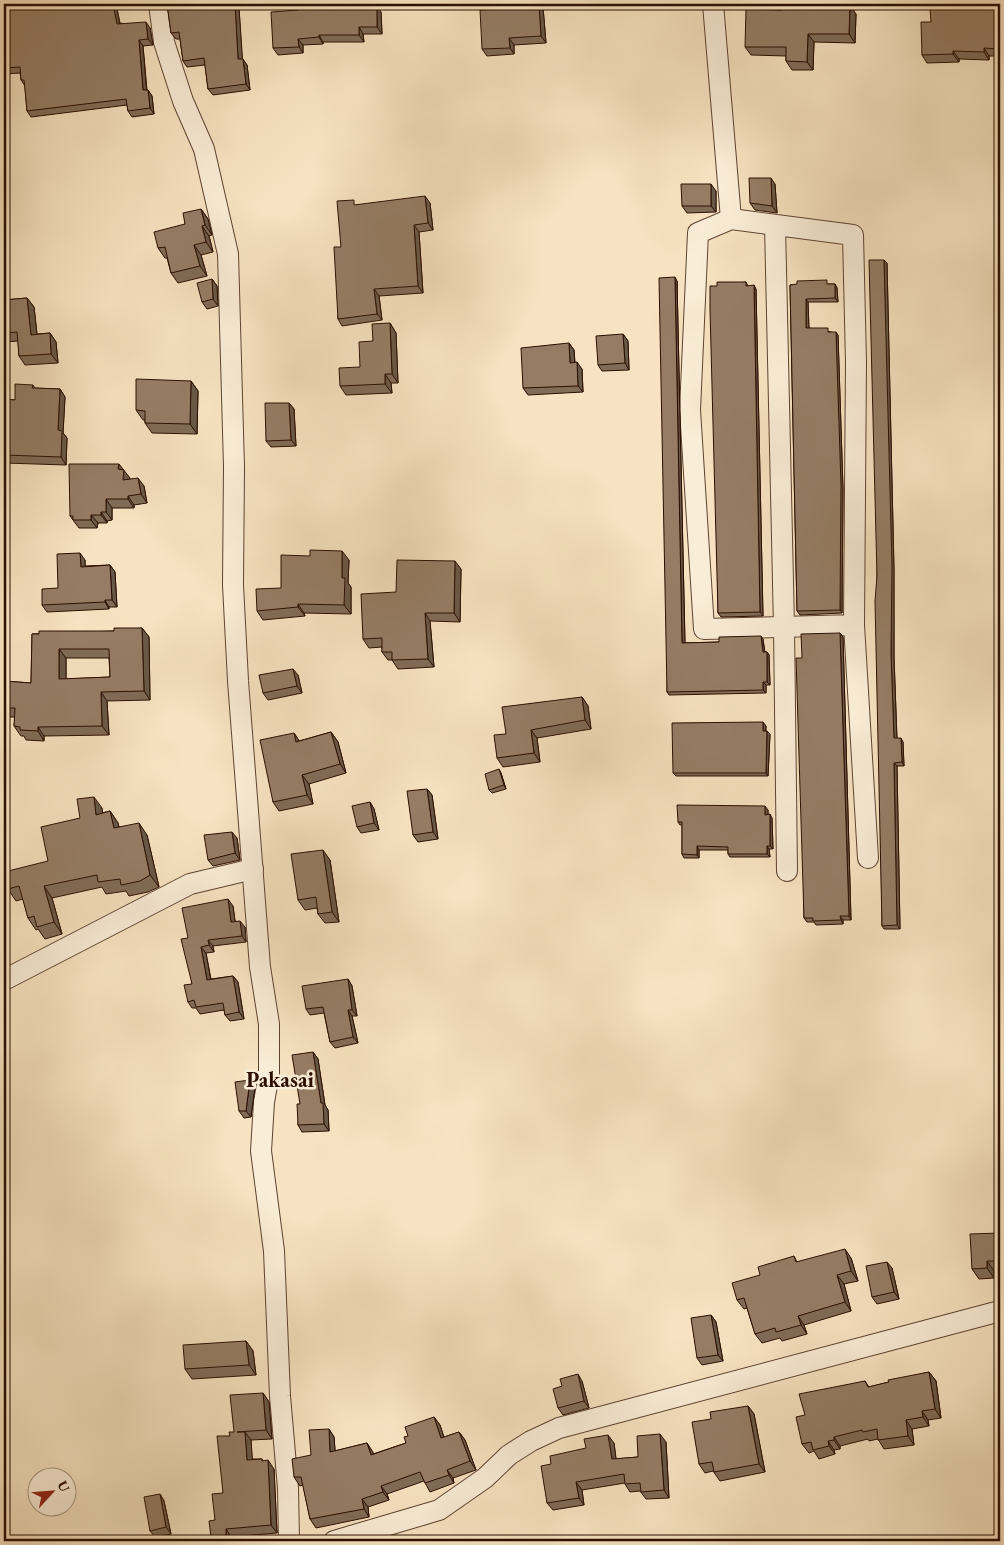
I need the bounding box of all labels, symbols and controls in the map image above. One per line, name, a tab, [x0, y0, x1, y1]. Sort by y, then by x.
district label: Pakasai	[246, 1065, 315, 1094]
north arrow	[28, 1468, 78, 1518]
text: U	[53, 1478, 74, 1495]

